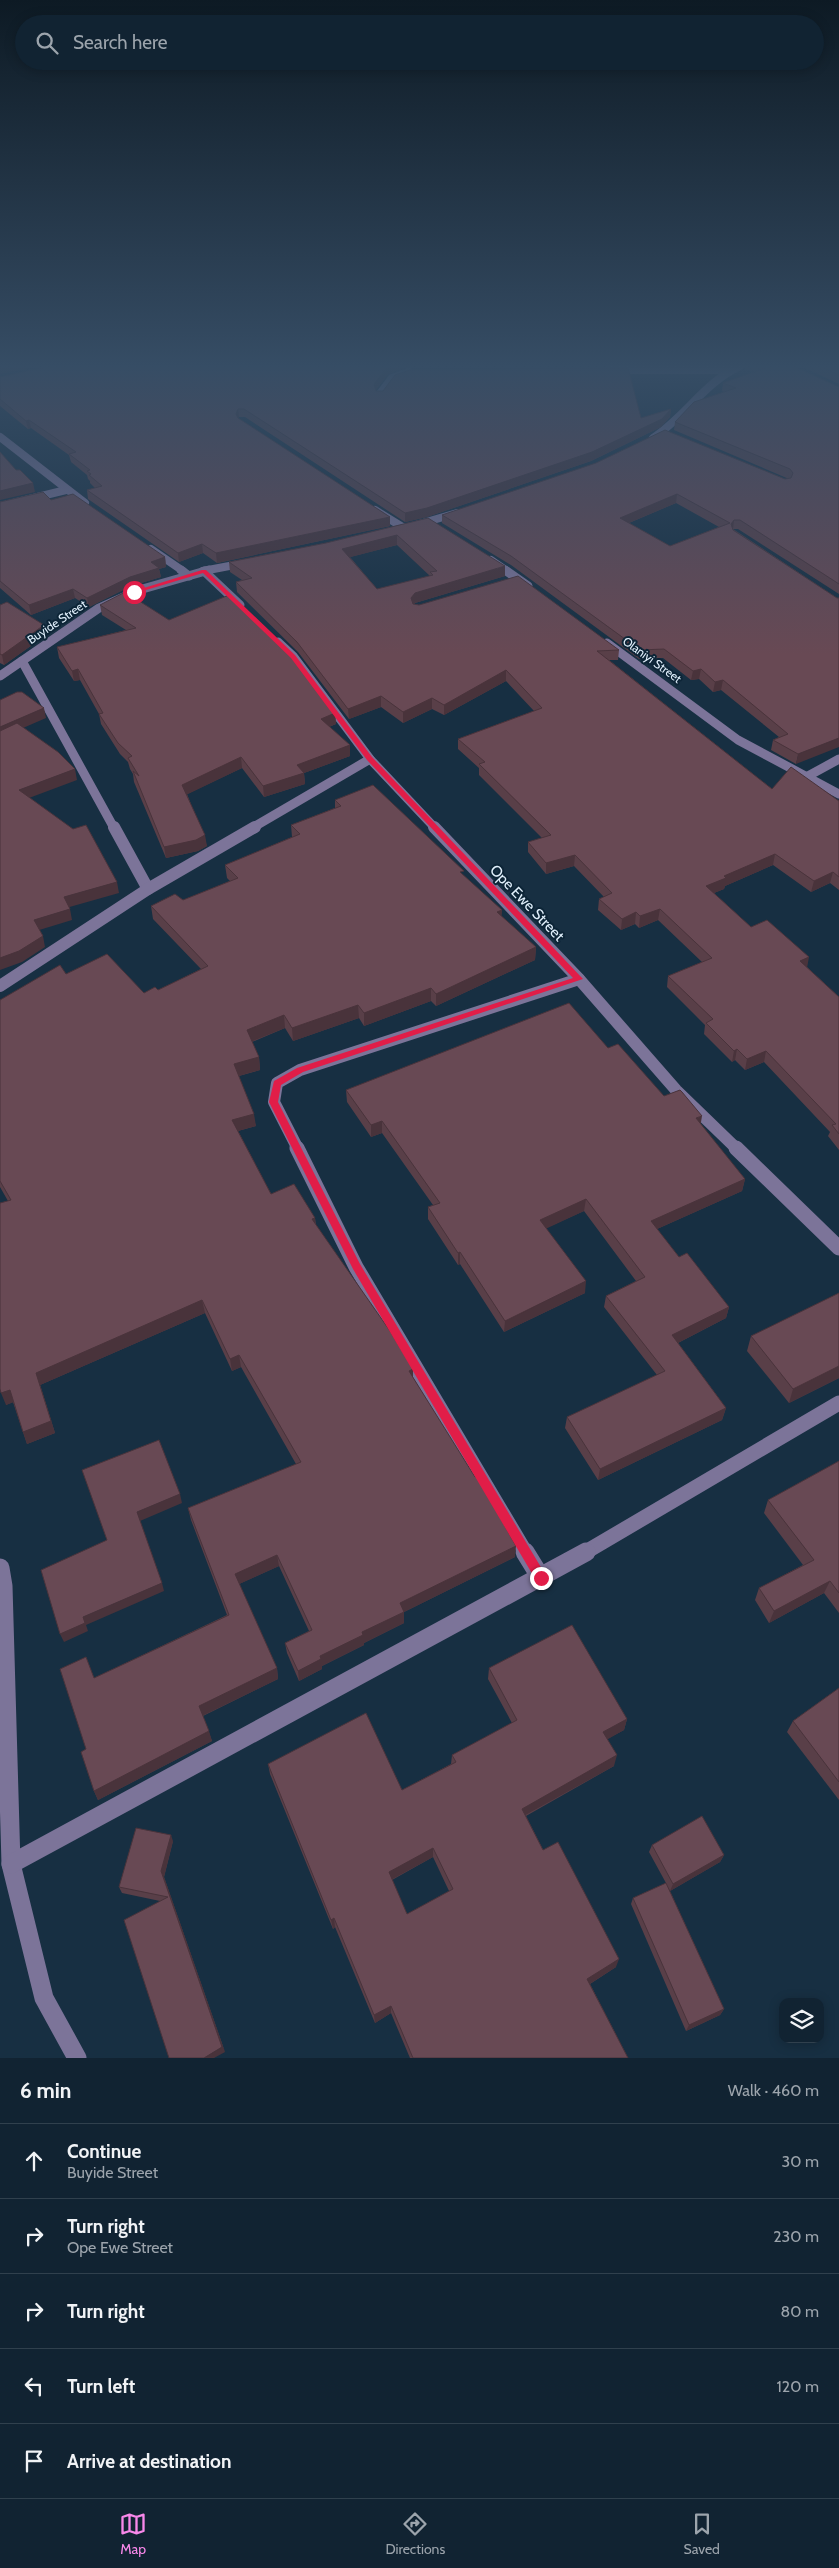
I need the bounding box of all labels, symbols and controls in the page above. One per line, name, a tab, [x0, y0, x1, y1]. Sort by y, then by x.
search box	[15, 15, 824, 70]
icon: search	[33, 29, 61, 57]
text: Search here	[73, 31, 167, 54]
route start	[123, 581, 146, 604]
street label: Buyide Street	[24, 596, 89, 647]
street label: Olaniyi Street	[620, 633, 685, 686]
street label: Ope Ewe Street	[486, 861, 568, 945]
route end	[530, 1567, 553, 1590]
map controls	[779, 1998, 824, 2043]
button: layers	[779, 1998, 824, 2043]
text: 6 min	[20, 2078, 71, 2103]
text: Walk · 460 m	[728, 2081, 819, 2100]
text: Continue	[67, 2140, 141, 2163]
icon: ahead	[20, 2147, 48, 2175]
text: 30 m	[782, 2152, 819, 2171]
text: Buyide Street	[67, 2163, 158, 2182]
text: Turn right	[67, 2215, 145, 2238]
icon: right	[20, 2222, 48, 2250]
text: 230 m	[773, 2227, 819, 2246]
text: Ope Ewe Street	[67, 2238, 173, 2257]
icon: right	[20, 2297, 48, 2325]
text: Turn right	[67, 2300, 145, 2323]
text: 80 m	[781, 2302, 819, 2321]
icon: left	[20, 2372, 48, 2400]
text: Turn left	[67, 2375, 135, 2398]
text: 120 m	[777, 2377, 819, 2396]
icon: arrive	[20, 2447, 48, 2475]
text: Arrive at destination	[67, 2450, 231, 2473]
tab: Map	[119, 2510, 147, 2558]
tab: Directions	[385, 2510, 445, 2558]
tab: Saved	[683, 2510, 720, 2558]

